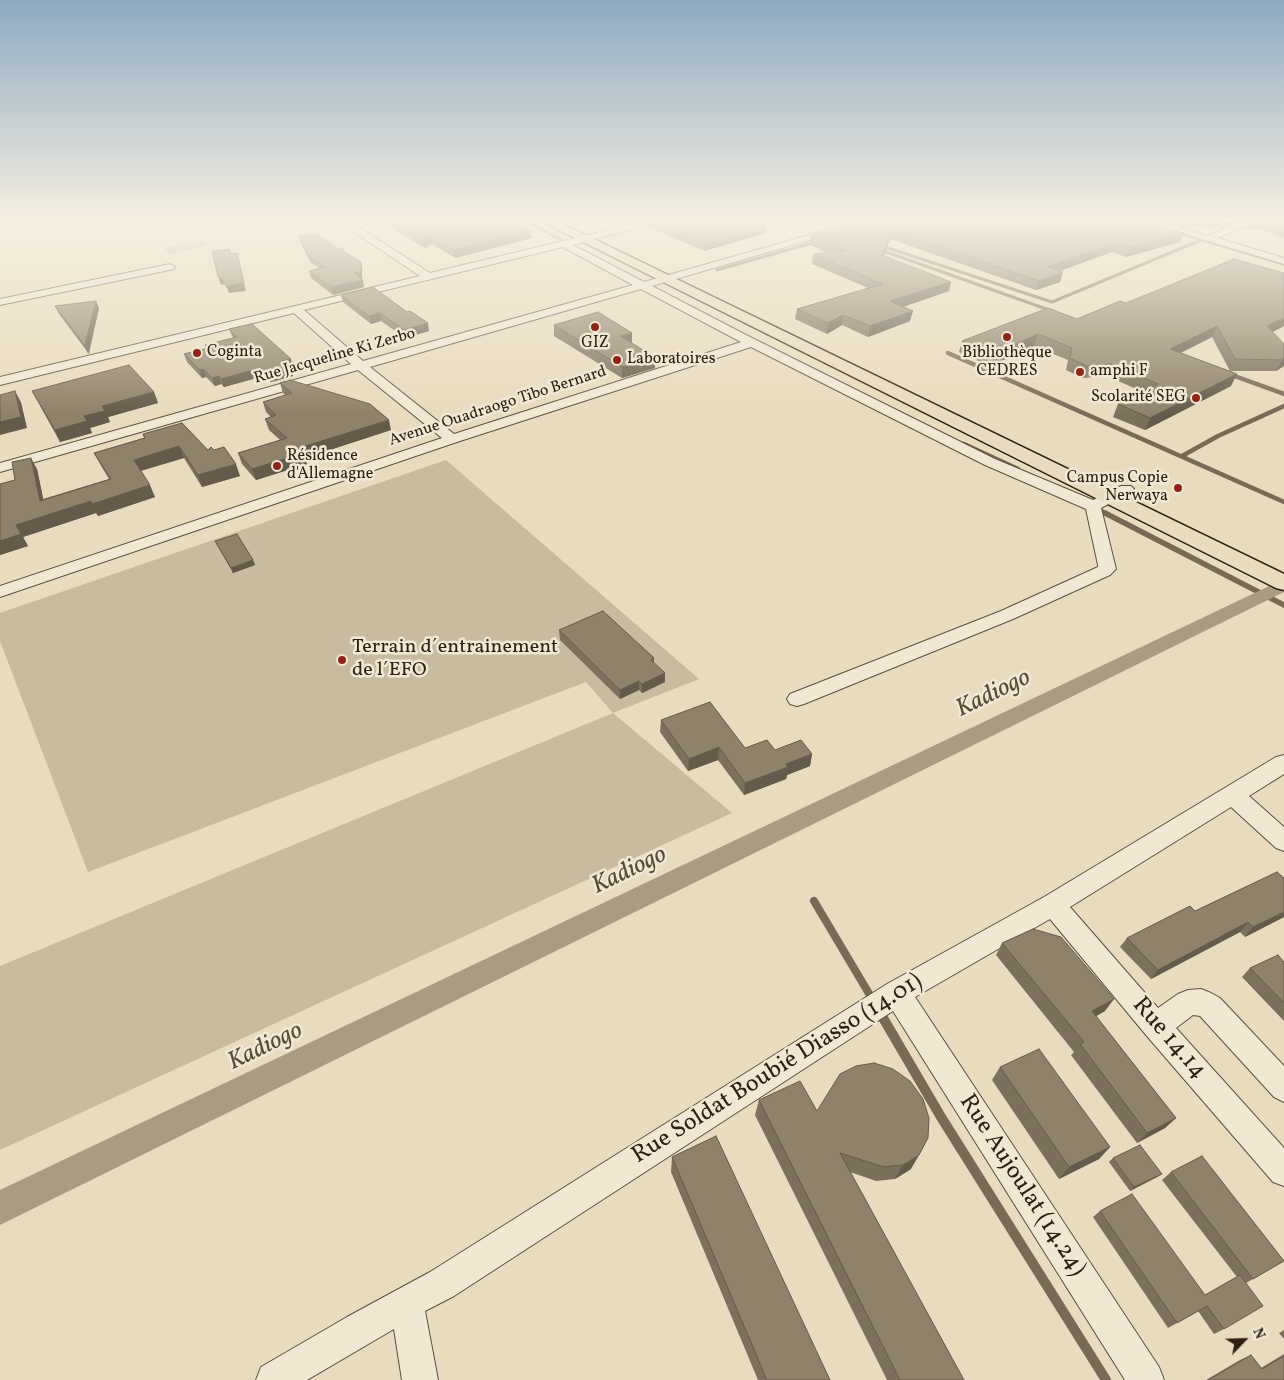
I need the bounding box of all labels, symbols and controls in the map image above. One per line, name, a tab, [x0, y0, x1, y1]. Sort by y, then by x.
marker: GIZ	[589, 321, 601, 333]
street label: Rue Jacqueline Ki Zerbo	[252, 325, 418, 389]
marker: Bibliothèque CEDRES	[1001, 331, 1013, 343]
place label: GIZ	[581, 334, 609, 354]
place label: Coginta	[207, 343, 262, 363]
place label: Bibliothèque CEDRES	[962, 344, 1052, 382]
marker: Coginta	[191, 347, 203, 359]
place label: Laboratoires	[627, 350, 716, 370]
marker: Laboratoires	[611, 354, 623, 366]
place label: amphi F	[1090, 362, 1148, 382]
street label: Avenue Ouadraogo Tibo Bernard	[387, 363, 609, 451]
marker: amphi F	[1074, 366, 1086, 378]
place label: Scolarité SEG	[1091, 388, 1186, 408]
marker: Scolarité SEG	[1190, 392, 1202, 404]
place label: Résidence d'Allemagne	[287, 447, 373, 485]
marker: Résidence d'Allemagne	[271, 460, 283, 472]
place label: Campus Copie Nerwaya	[1067, 469, 1168, 507]
marker: Campus Copie Nerwaya	[1172, 482, 1184, 494]
place label: Terrain d´entrainement de l´EFO	[352, 636, 558, 683]
marker: Terrain d´entrainement de l´EFO	[336, 654, 348, 666]
water label: Kadiogo	[952, 664, 1036, 726]
water label: Kadiogo	[588, 841, 672, 903]
street label: Rue Soldat Boubié Diasso (14.01)	[627, 968, 929, 1172]
street label: Rue 14.14	[1125, 992, 1211, 1086]
water label: Kadiogo	[224, 1017, 308, 1079]
street label: Rue Aujoulat (14.24)	[951, 1090, 1091, 1282]
north arrow	[1219, 1315, 1269, 1365]
text: N	[1247, 1325, 1269, 1342]

